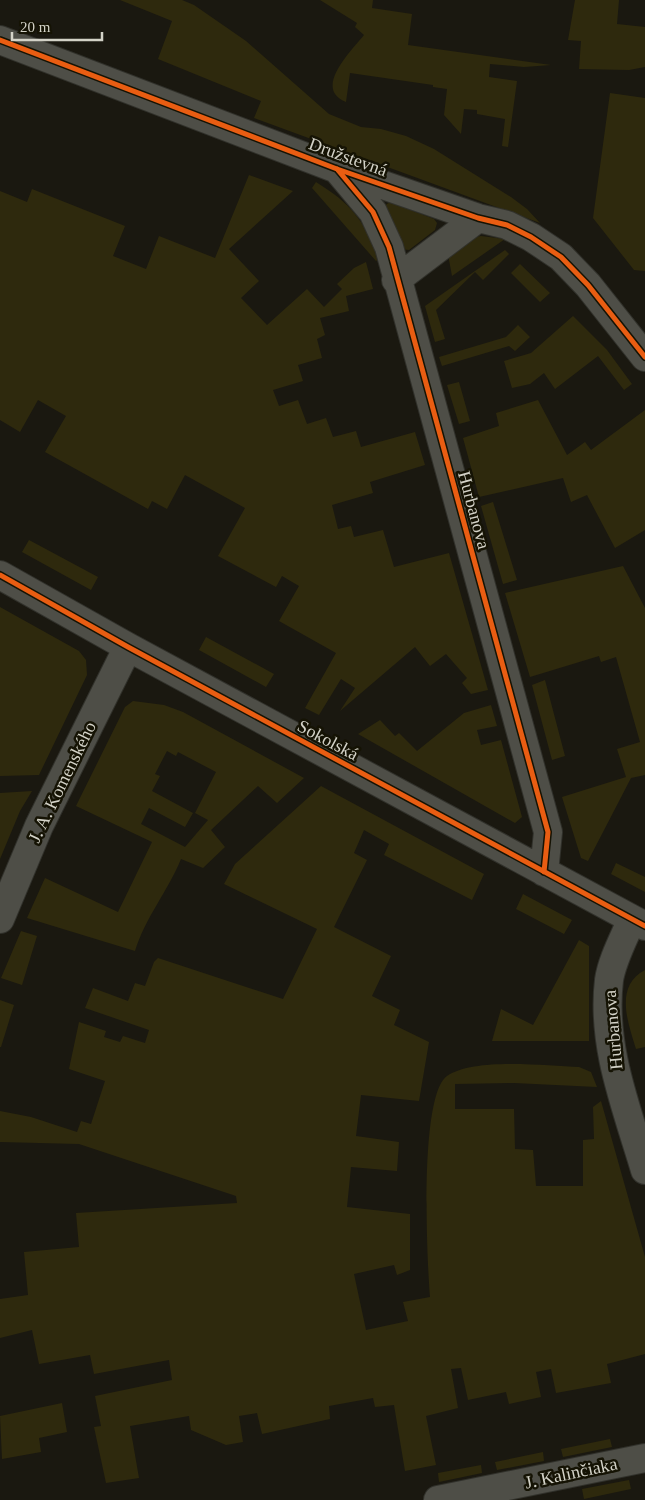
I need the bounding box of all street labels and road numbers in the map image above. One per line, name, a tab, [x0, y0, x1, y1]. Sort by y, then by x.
street label: Družstevná	[306, 134, 390, 180]
street label: Hurbanova	[454, 469, 494, 551]
street label: Sokolská	[294, 716, 362, 764]
street label: J. A. Komenského	[24, 718, 100, 846]
street label: Hurbanova	[600, 989, 626, 1071]
street label: J. Kalinčiaka	[523, 1453, 619, 1493]

